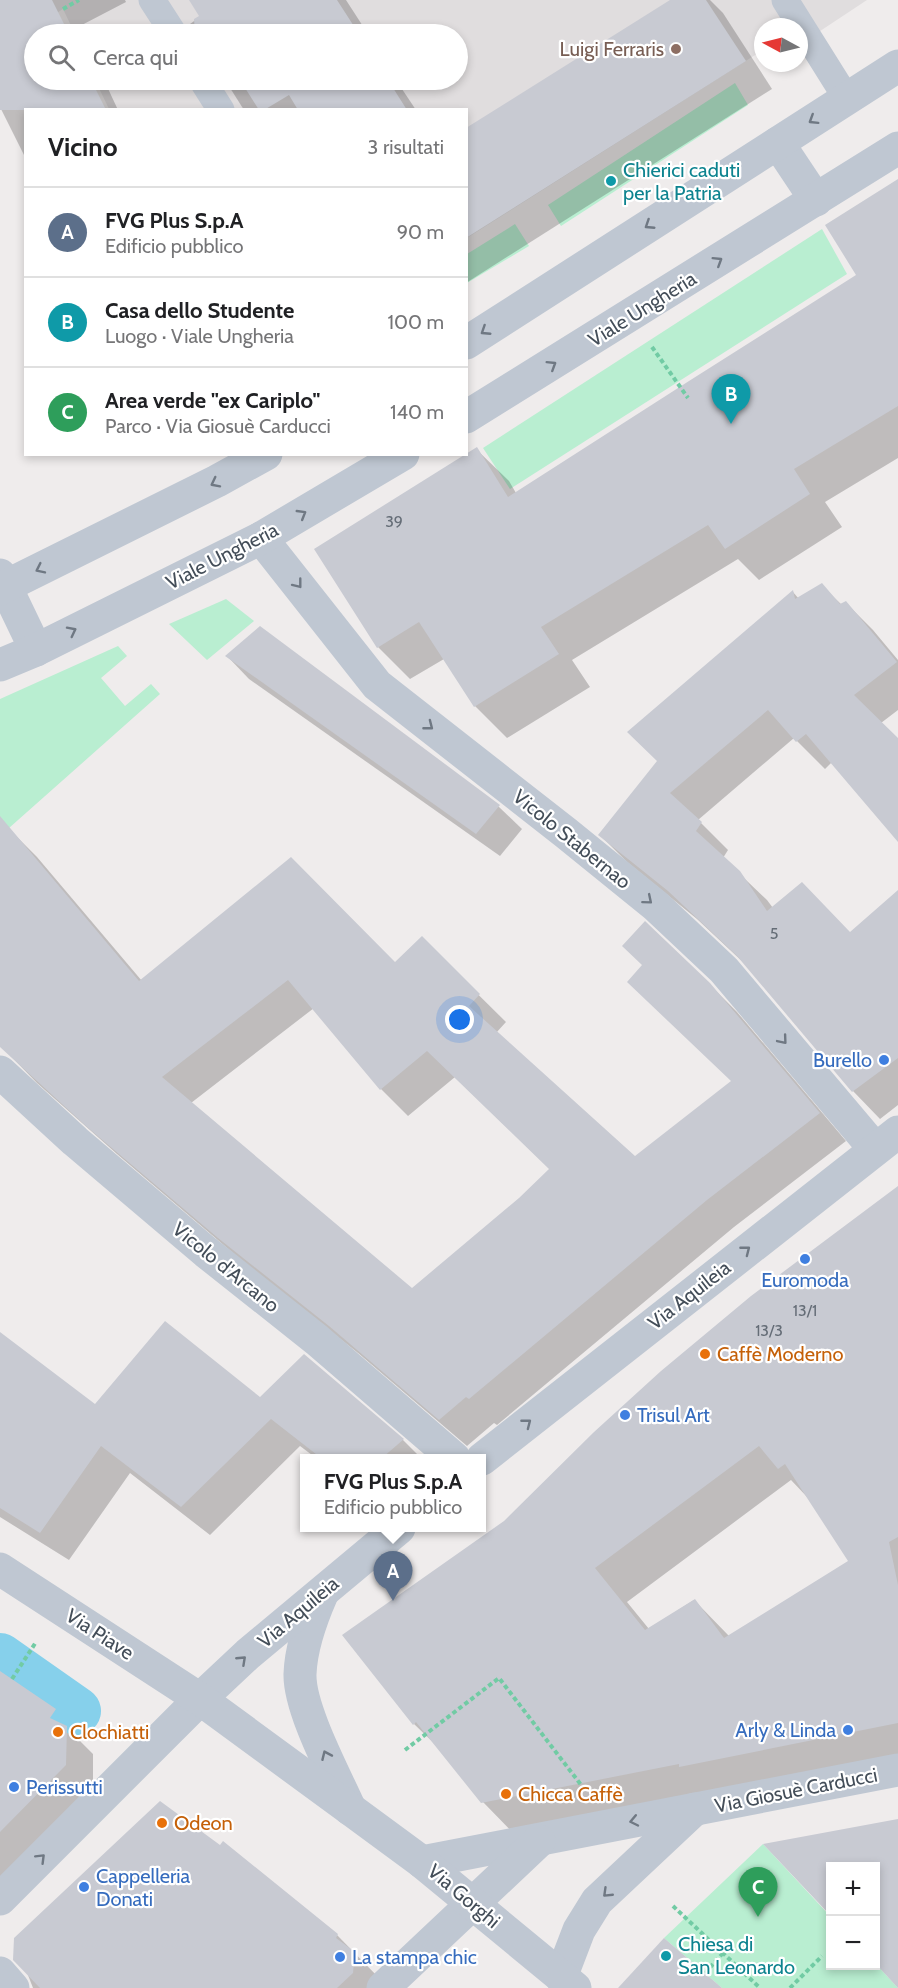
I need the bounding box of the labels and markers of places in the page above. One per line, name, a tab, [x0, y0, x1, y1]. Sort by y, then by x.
place label: Luigi Ferraris	[560, 37, 664, 61]
marker: Luigi Ferraris	[669, 42, 683, 56]
place label: Chierici caduti per la Patria	[623, 158, 740, 205]
marker: Chierici caduti per la Patria	[604, 174, 618, 188]
pin: B	[712, 374, 750, 424]
place label: Burello	[813, 1048, 872, 1072]
marker: Burello	[877, 1053, 891, 1067]
marker: Euromoda	[798, 1252, 812, 1266]
place label: Euromoda	[761, 1268, 849, 1292]
place label: Caffè Moderno	[717, 1342, 843, 1366]
marker: Caffè Moderno	[698, 1347, 712, 1361]
place label: Trisul Art	[637, 1403, 710, 1427]
marker: Trisul Art	[618, 1408, 632, 1422]
pin: A	[374, 1552, 412, 1601]
place label: Arly & Linda	[735, 1718, 836, 1742]
place label: Clochiatti	[70, 1720, 149, 1744]
marker: Arly & Linda	[841, 1723, 855, 1737]
marker: Clochiatti	[51, 1725, 65, 1739]
place label: Perissutti	[26, 1775, 103, 1799]
marker: Perissutti	[7, 1780, 21, 1794]
place label: Chicca Caffè	[518, 1782, 623, 1806]
marker: Chicca Caffè	[499, 1787, 513, 1801]
place label: Odeon	[174, 1811, 233, 1835]
marker: Odeon	[155, 1816, 169, 1830]
place label: Cappelleria Donati	[96, 1864, 191, 1911]
pin: C	[738, 1868, 777, 1917]
marker: Cappelleria Donati	[77, 1880, 91, 1894]
place label: Chiesa di San Leonardo	[678, 1932, 795, 1979]
place label: La stampa chic	[352, 1945, 477, 1969]
marker: Chiesa di San Leonardo	[659, 1949, 673, 1963]
marker: La stampa chic	[333, 1950, 347, 1964]

